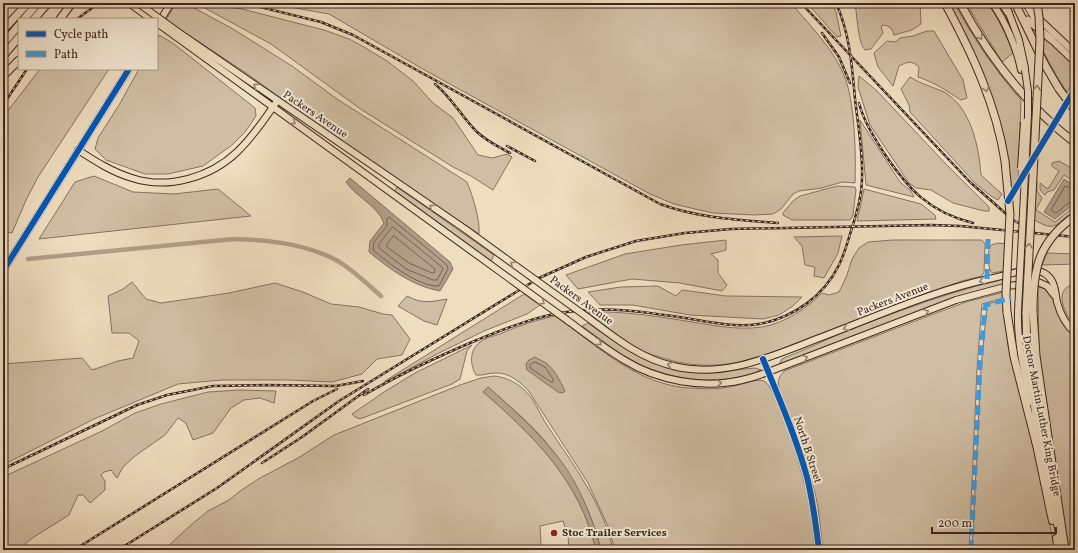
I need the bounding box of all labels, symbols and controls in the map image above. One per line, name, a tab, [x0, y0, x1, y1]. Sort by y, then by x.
legend	[18, 18, 158, 70]
text: Cycle path	[54, 27, 109, 43]
one-way arrow	[975, 33, 982, 40]
text: Path	[54, 47, 78, 63]
one-way arrow	[253, 83, 260, 91]
one-way arrow	[981, 85, 989, 92]
one-way arrow	[1033, 85, 1041, 91]
street label: Packers Avenue	[280, 88, 350, 142]
one-way arrow	[289, 117, 296, 124]
one-way arrow	[430, 205, 437, 212]
one-way arrow	[1025, 243, 1033, 249]
one-way arrow	[510, 262, 517, 269]
street label: Packers Avenue	[546, 273, 616, 329]
one-way arrow	[979, 276, 985, 284]
street label: Packers Avenue	[855, 280, 931, 320]
one-way arrow	[538, 297, 545, 305]
one-way arrow	[923, 308, 930, 316]
one-way arrow	[843, 324, 850, 332]
street label: Doctor Martin Luther King Bridge	[1018, 334, 1064, 498]
one-way arrow	[594, 338, 601, 345]
one-way arrow	[801, 355, 808, 363]
one-way arrow	[667, 361, 674, 370]
one-way arrow	[716, 378, 722, 387]
street label: North B Street	[789, 415, 825, 485]
scale bar	[932, 509, 1056, 535]
text: 200 m	[938, 516, 972, 532]
place label: Stoc Trailer Services	[562, 526, 667, 541]
marker: Stoc Trailer Services	[549, 528, 559, 538]

